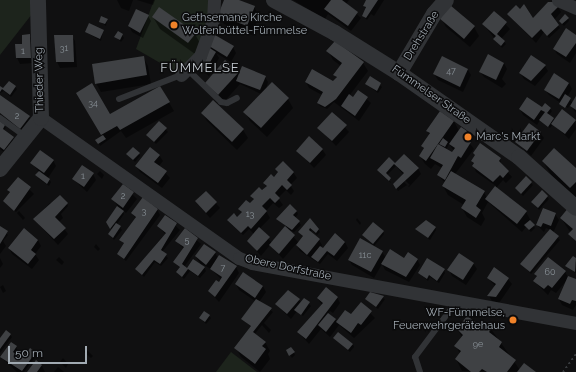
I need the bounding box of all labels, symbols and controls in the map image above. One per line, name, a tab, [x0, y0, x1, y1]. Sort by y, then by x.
street label: Drehstraße	[402, 9, 442, 63]
place label: Gethsemane Kirche Wolfenbüttel-Fümmelse	[182, 12, 307, 38]
marker: Gethsemane Kirche Wolfenbüttel-Fümmelse	[169, 20, 179, 30]
house number: 31	[60, 43, 68, 53]
house number: 1	[21, 46, 25, 56]
street label: Thieder Weg	[33, 47, 47, 113]
district label: FÜMMELSE	[160, 60, 240, 76]
street label: Fümmelser Straße	[389, 63, 473, 127]
house number: 47	[446, 66, 456, 76]
house number: 34	[88, 98, 98, 108]
house number: 2	[15, 111, 19, 121]
place label: Marc's Markt	[476, 130, 540, 144]
marker: Marc's Markt	[463, 132, 473, 142]
house number: 1	[81, 171, 85, 181]
house number: 2	[121, 191, 125, 201]
house number: 3	[142, 206, 146, 216]
house number: 13	[246, 209, 254, 219]
house number: 5	[185, 235, 189, 245]
house number: 11c	[359, 250, 371, 260]
street label: Obere Dorfstraße	[244, 252, 332, 284]
house number: 7	[221, 263, 225, 273]
house number: 60	[545, 267, 555, 277]
place label: WF-Fümmelse, Feuerwehrgerätehaus	[393, 307, 505, 333]
marker: WF-Fümmelse, Feuerwehrgerätehaus	[508, 315, 518, 325]
scale bar	[10, 338, 89, 364]
house number: 9e	[473, 339, 483, 349]
text: 50 m	[15, 346, 43, 360]

